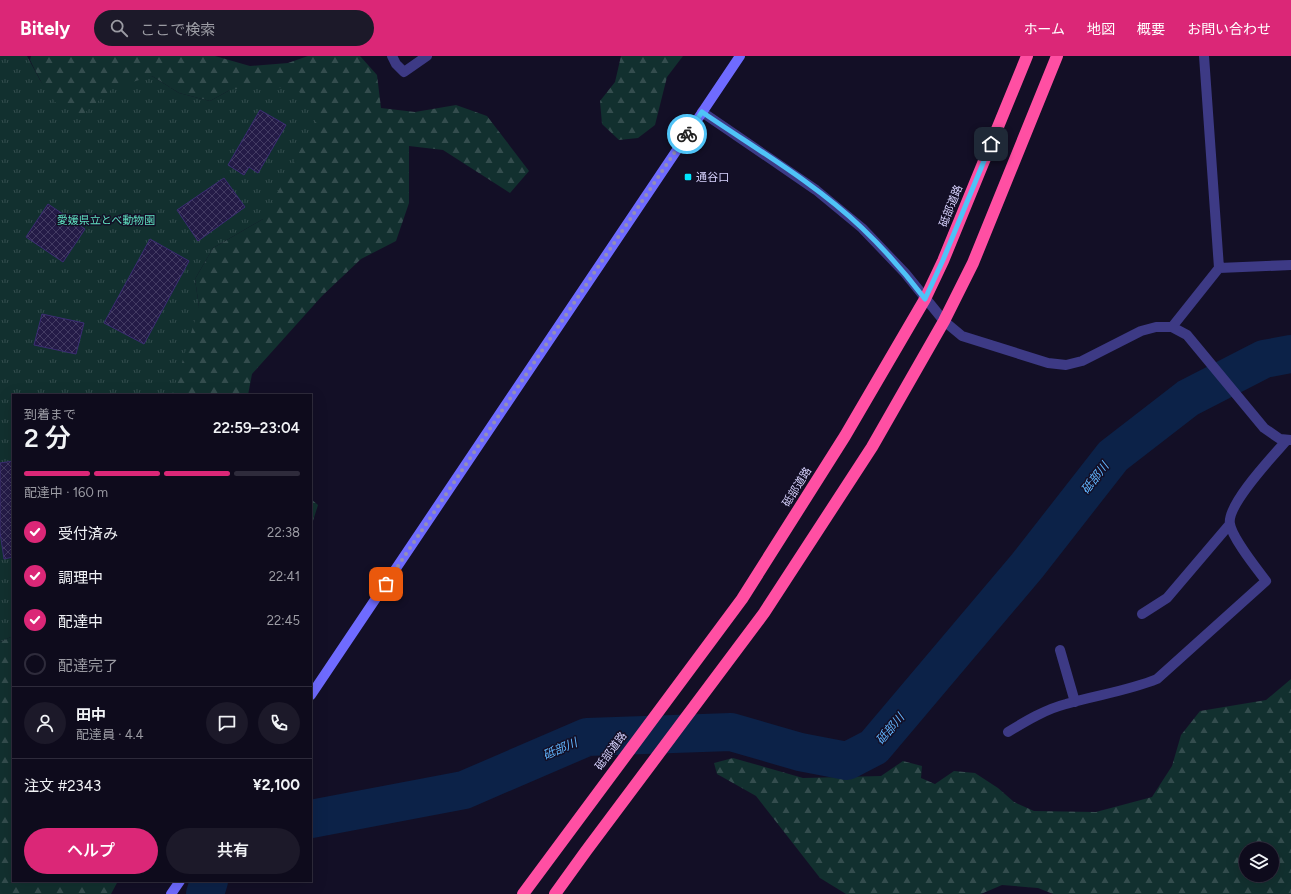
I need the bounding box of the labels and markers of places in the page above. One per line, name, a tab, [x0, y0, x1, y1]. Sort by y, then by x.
pin	[974, 127, 1008, 161]
place label: 通谷口	[696, 171, 729, 184]
marker: 通谷口	[683, 172, 693, 182]
pin	[369, 567, 403, 601]

